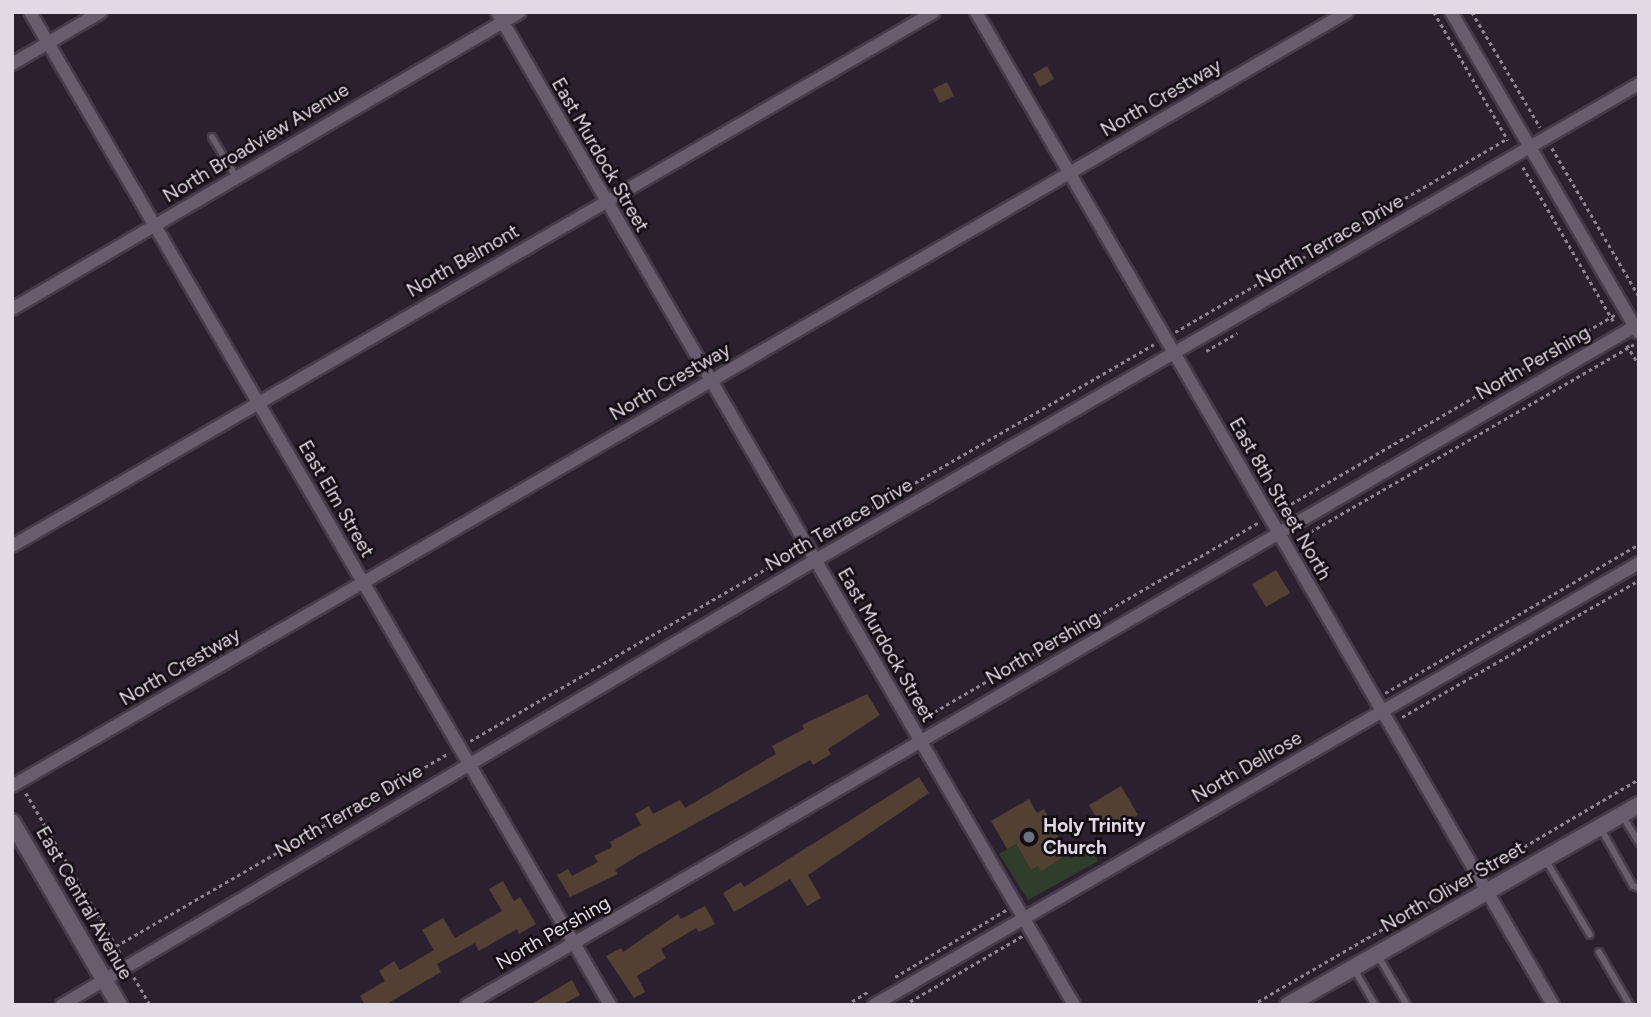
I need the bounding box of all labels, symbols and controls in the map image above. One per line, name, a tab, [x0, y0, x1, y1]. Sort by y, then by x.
street label: North Crestway	[1097, 54, 1225, 142]
street label: East Murdock Street	[547, 74, 653, 236]
street label: North Broadview Avenue	[159, 78, 353, 208]
street label: North Terrace Drive	[1252, 190, 1408, 292]
street label: North Belmont	[403, 220, 523, 302]
street label: North Pershing	[1472, 321, 1594, 405]
street label: North Crestway	[606, 338, 734, 426]
street label: East 8th Street North	[1224, 414, 1336, 584]
street label: East Elm Street	[293, 437, 379, 561]
street label: North Terrace Drive	[761, 474, 917, 576]
street label: East Murdock Street	[833, 564, 939, 726]
street label: North Pershing	[982, 606, 1104, 690]
street label: North Crestway	[116, 623, 244, 711]
street label: North Dellrose	[1188, 726, 1306, 808]
street label: North Terrace Drive	[271, 760, 427, 862]
place label: Holy Trinity Church	[1043, 815, 1145, 859]
street label: East Central Avenue	[31, 822, 137, 984]
marker: Holy Trinity Church	[1021, 829, 1037, 845]
street label: North Oliver Street	[1377, 837, 1529, 937]
street label: North Pershing	[492, 891, 614, 975]

